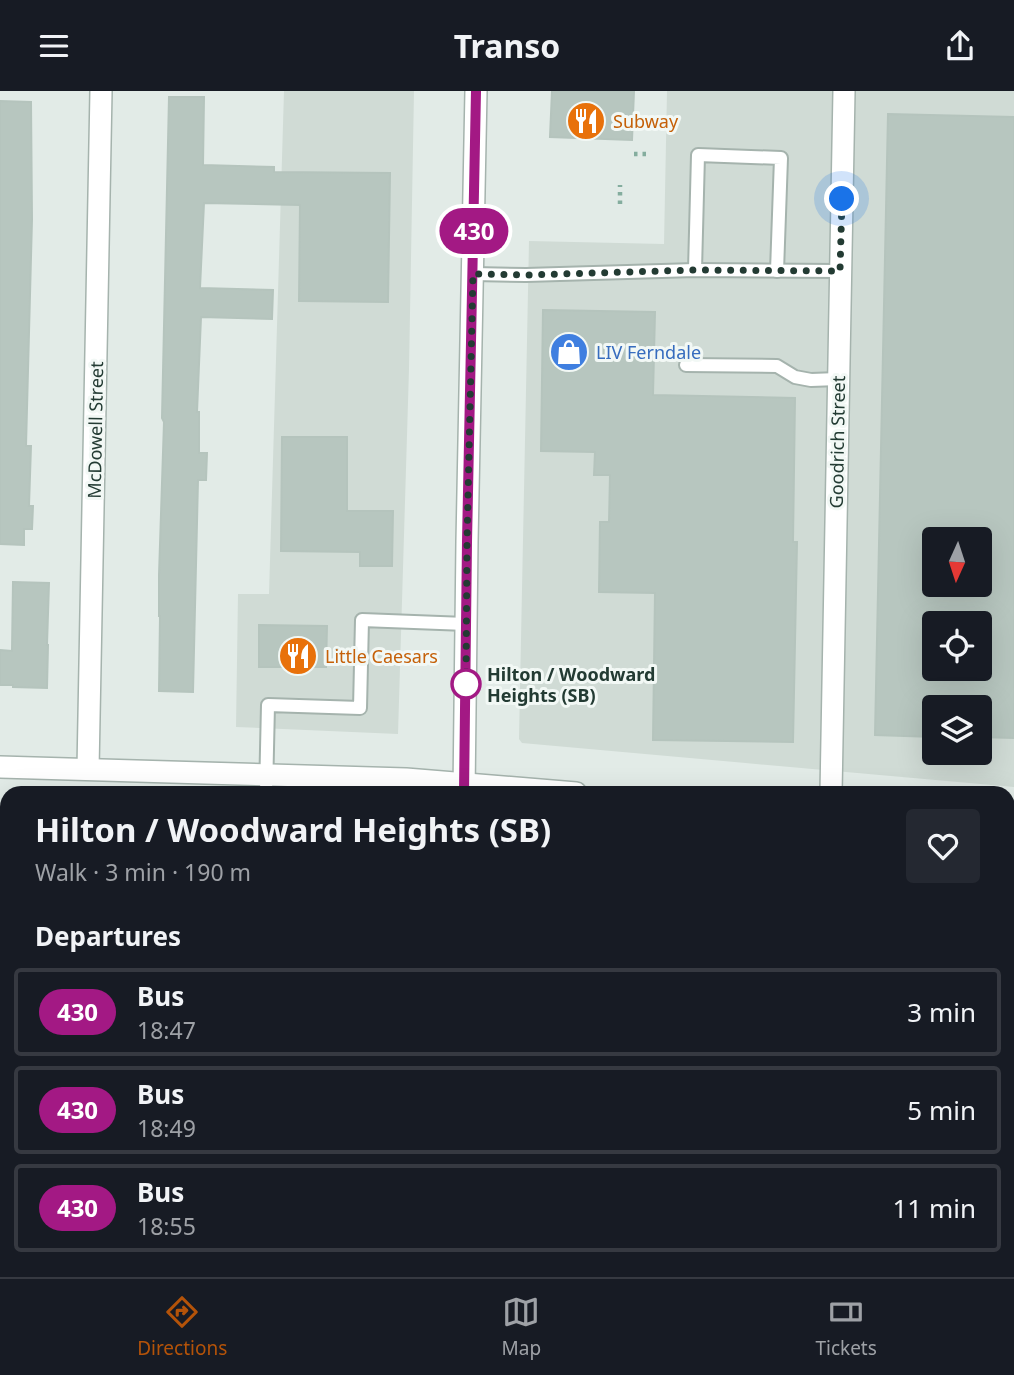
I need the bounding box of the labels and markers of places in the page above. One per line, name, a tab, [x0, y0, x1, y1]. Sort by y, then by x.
restaurant icon: Subway	[565, 100, 607, 142]
place label: Subway	[613, 109, 679, 133]
shop icon: LIV Ferndale	[548, 331, 590, 373]
place label: LIV Ferndale	[596, 340, 701, 364]
restaurant icon: Little Caesars	[277, 635, 319, 677]
place label: Little Caesars	[325, 644, 438, 668]
place label: Hilton / Woodward Heights (SB)	[487, 662, 655, 707]
marker: Hilton / Woodward Heights (SB)	[451, 669, 481, 699]

